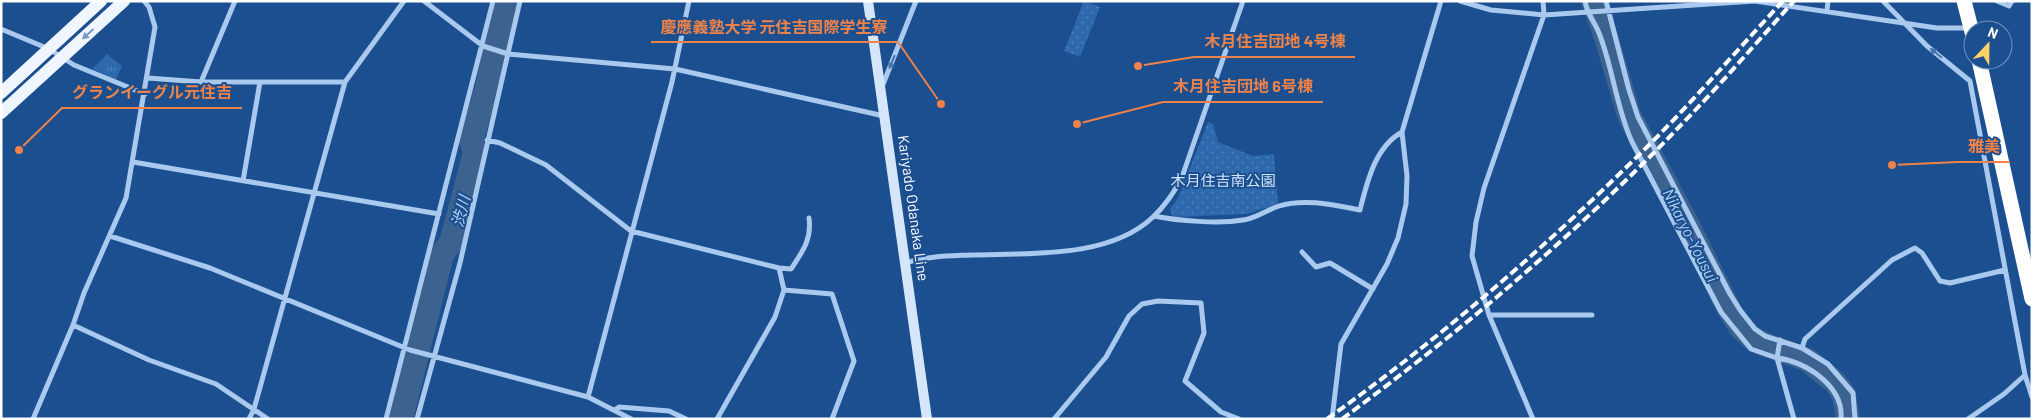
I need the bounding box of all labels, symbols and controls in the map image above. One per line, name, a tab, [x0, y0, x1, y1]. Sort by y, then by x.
callout: 慶應義塾大学 元住吉国際学生寮	[651, 11, 898, 42]
text: 慶應義塾大学 元住吉国際学生寮	[660, 17, 888, 36]
north arrow	[1963, 20, 2013, 70]
text: N	[1986, 23, 2001, 42]
callout: 木月住吉団地 4号棟	[1194, 26, 1355, 57]
one-way arrow	[82, 28, 95, 39]
text: 木月住吉団地 4号棟	[1205, 31, 1345, 50]
one-way arrow	[1930, 48, 1943, 59]
one-way arrow	[888, 55, 895, 70]
callout: 木月住吉団地 6号棟	[1163, 71, 1323, 102]
text: 木月住吉団地 6号棟	[1173, 76, 1313, 95]
callout: グランイーグル元住吉	[62, 77, 242, 108]
text: グランイーグル元住吉	[72, 82, 232, 101]
callout: 雅美	[1958, 131, 2010, 162]
street label: Kariyado Odanaka Line	[895, 134, 933, 282]
text: 雅美	[1968, 136, 2000, 155]
park label: 木月住吉南公園	[1170, 171, 1276, 189]
water label: Nikaryo-Yousui	[1659, 185, 1723, 285]
water label: 渋川	[447, 191, 474, 229]

